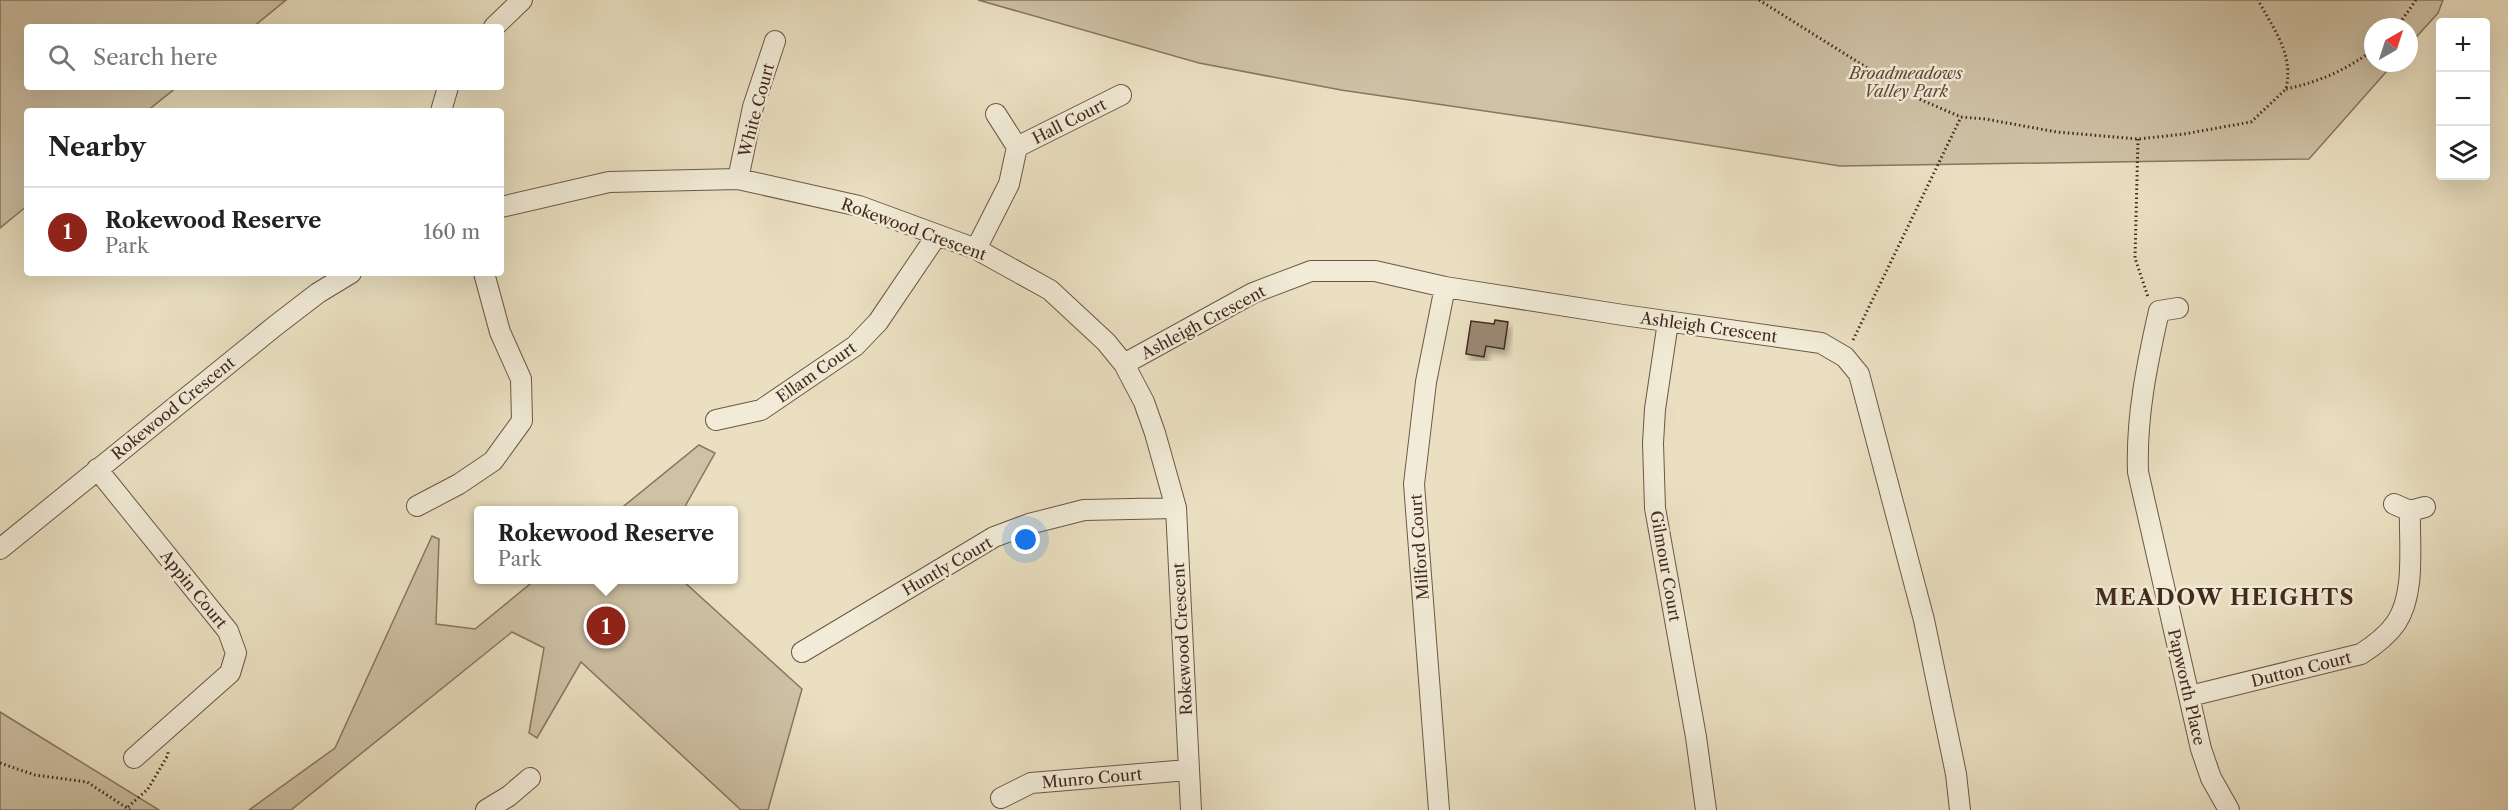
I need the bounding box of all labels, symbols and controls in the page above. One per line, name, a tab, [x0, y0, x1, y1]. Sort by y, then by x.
north arrow	[2364, 18, 2418, 72]
map controls	[2436, 18, 2490, 180]
button: +	[2436, 18, 2490, 72]
search box	[24, 24, 504, 90]
icon: search	[45, 41, 78, 74]
text: Search here	[93, 44, 218, 71]
street label: White Court	[734, 61, 778, 160]
park label: Broadmeadows Valley Park	[1847, 63, 1963, 101]
button: −	[2436, 72, 2490, 126]
street label: Hall Court	[1029, 94, 1110, 148]
button: layers	[2436, 126, 2490, 180]
text: Nearby	[48, 131, 146, 163]
street label: Rokewood Crescent	[839, 193, 990, 265]
text: Rokewood Reserve	[105, 207, 321, 234]
text: 1	[63, 220, 72, 244]
text: 160 m	[423, 220, 480, 244]
text: Park	[105, 234, 148, 258]
street label: Ashleigh Crescent	[1137, 281, 1269, 364]
street label: Ashleigh Crescent	[1638, 307, 1779, 347]
street label: Ellam Court	[772, 337, 860, 407]
street label: Rokewood Crescent	[107, 352, 239, 464]
street label: Milford Court	[1405, 493, 1433, 601]
popup	[474, 506, 738, 584]
street label: Gilmour Court	[1646, 509, 1686, 623]
text: Rokewood Reserve	[498, 520, 714, 547]
your location	[1011, 525, 1040, 554]
street label: Huntly Court	[898, 532, 996, 600]
street label: Appin Court	[156, 545, 232, 633]
text: Park	[498, 547, 541, 571]
street label: Rokewood Crescent	[1168, 562, 1196, 716]
district label: MEADOW HEIGHTS	[2095, 584, 2355, 611]
pin: 1	[586, 604, 626, 648]
street label: Papworth Place	[2164, 627, 2210, 747]
street label: Dutton Court	[2249, 647, 2354, 691]
street label: Munro Court	[1041, 764, 1143, 792]

